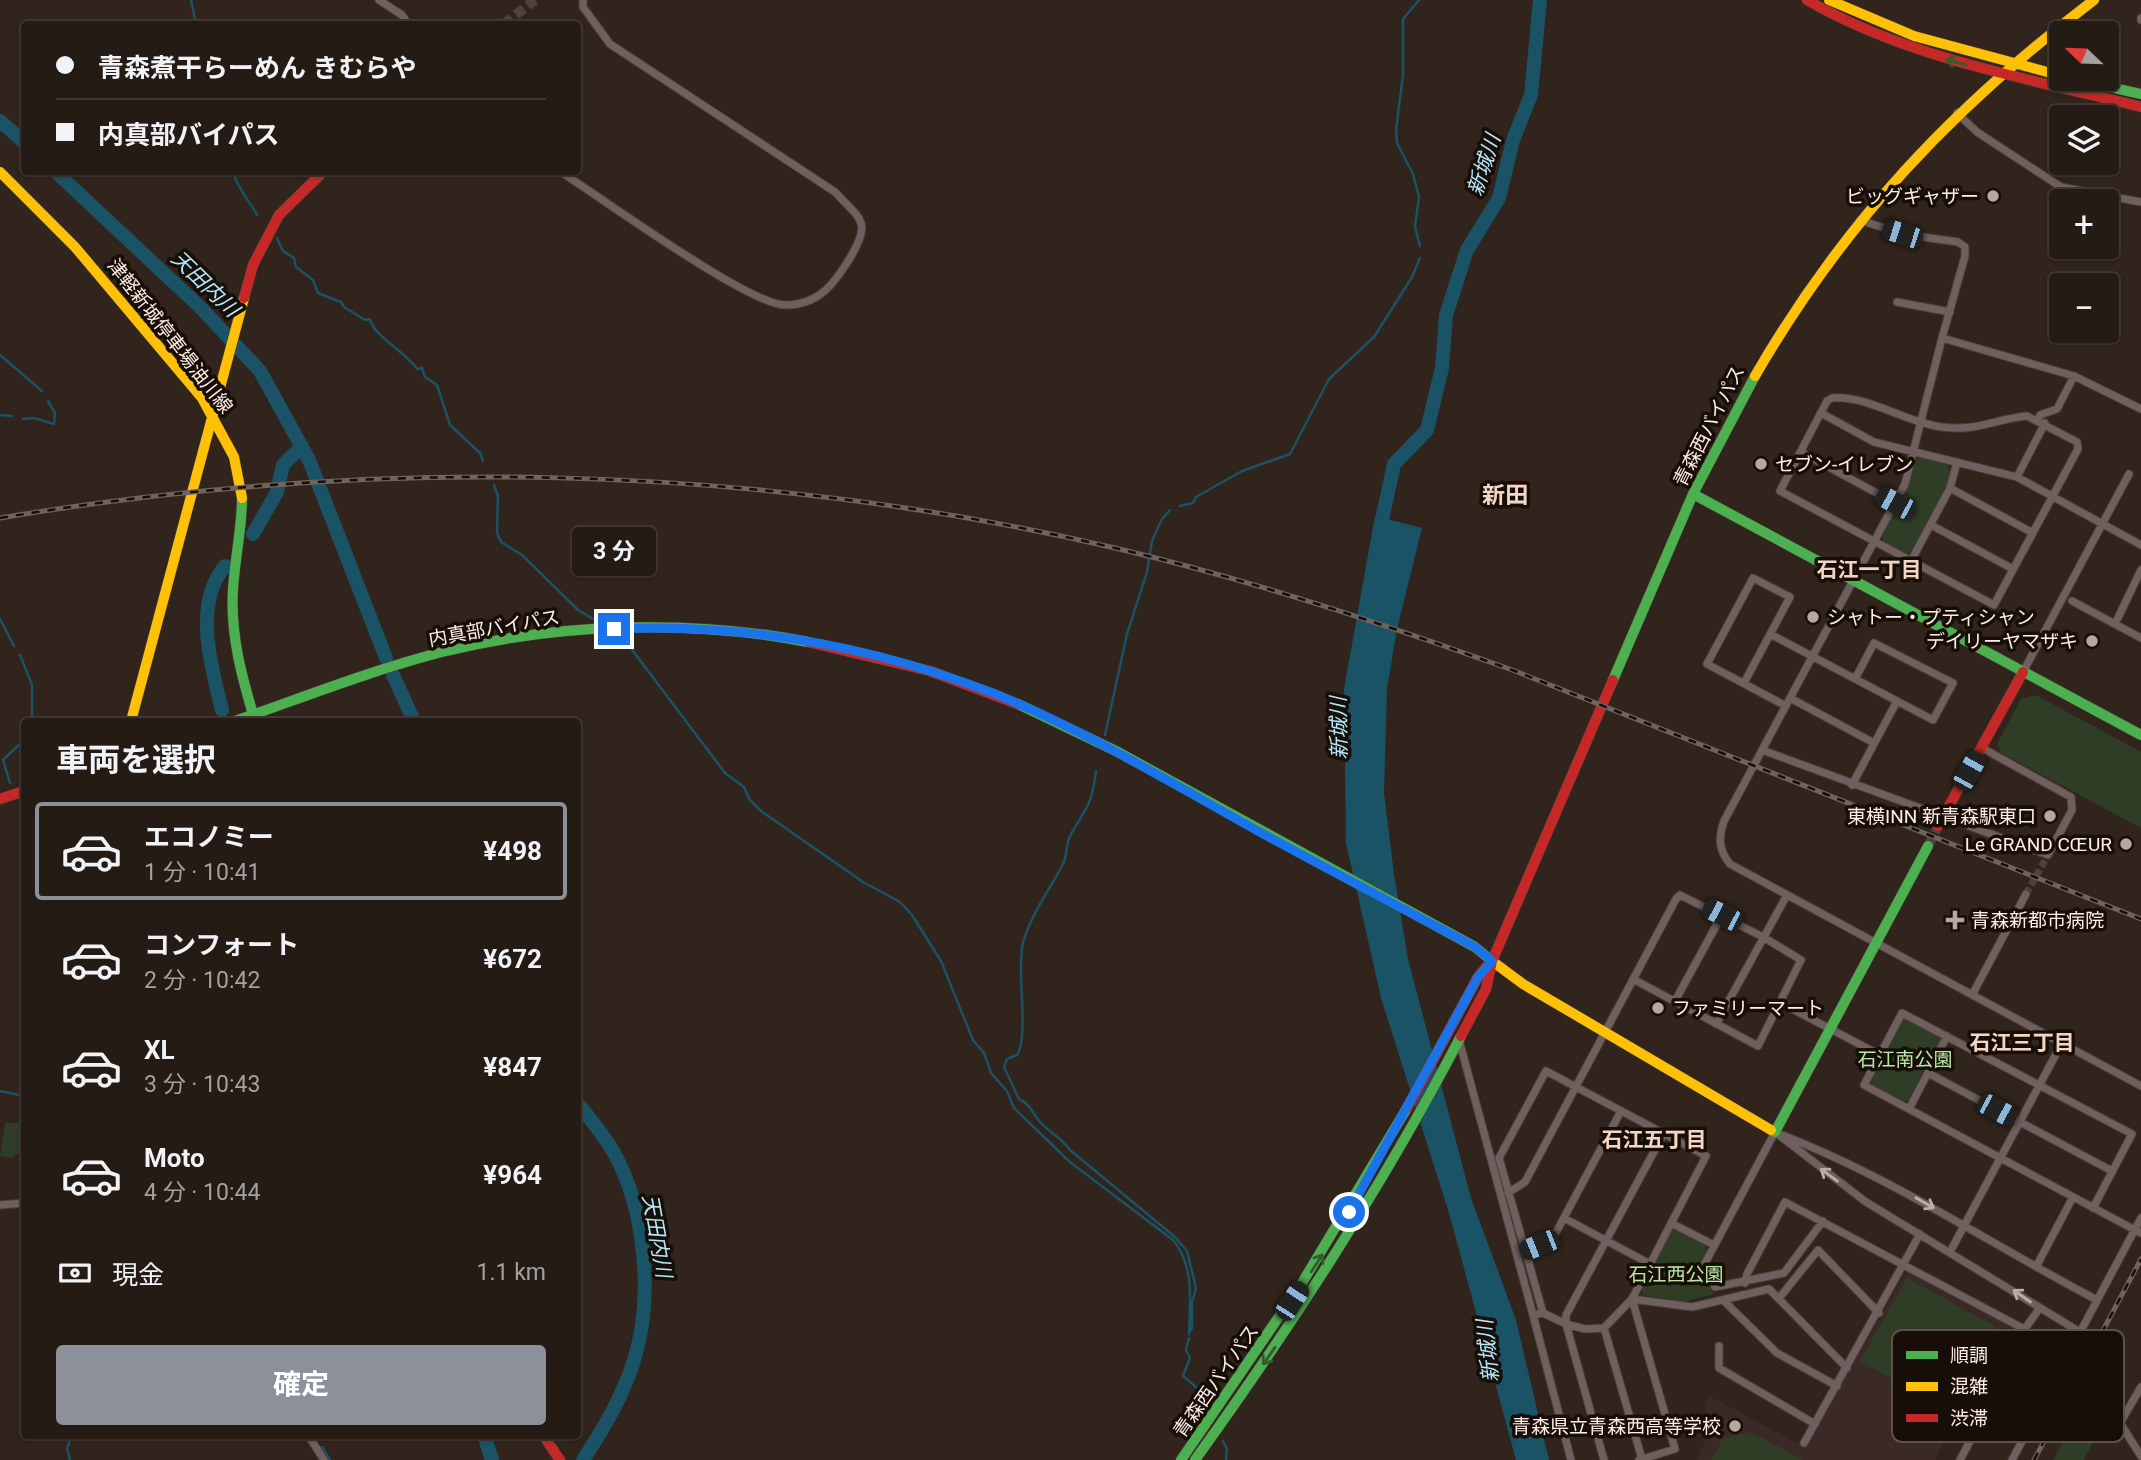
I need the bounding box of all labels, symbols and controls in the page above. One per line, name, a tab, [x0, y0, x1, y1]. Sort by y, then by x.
north arrow	[2049, 21, 2119, 91]
map controls	[2049, 21, 2119, 343]
text: 青森煮干らーめん きむらや	[98, 53, 416, 83]
one-way arrow	[1945, 54, 1967, 67]
button: layers	[2049, 105, 2119, 175]
text: 内真部バイパス	[98, 120, 279, 150]
water label: 新城川	[1463, 129, 1506, 199]
place label: ビッグギャザー	[1846, 185, 1979, 208]
marker: ビッグギャザー	[1985, 188, 2001, 204]
button: +	[2049, 189, 2119, 259]
car	[1879, 218, 1926, 250]
water label: 天田内川	[166, 246, 245, 323]
street label: 津軽新城停車場油川線	[102, 254, 238, 418]
button: −	[2049, 273, 2119, 343]
street label: 青森西バイパス	[1669, 362, 1749, 490]
place label: セブン-イレブン	[1775, 453, 1913, 476]
marker: セブン-イレブン	[1753, 456, 1769, 472]
district label: 新田	[1482, 482, 1528, 509]
car	[1872, 484, 1919, 522]
callout: 3 分	[572, 528, 656, 576]
text: 3 分	[593, 538, 635, 565]
district label: 石江一丁目	[1817, 558, 1922, 582]
street label: 内真部バイパス	[427, 605, 561, 651]
place label: シャトー・プティシャン	[1827, 606, 2035, 629]
marker: シャトー・プティシャン	[1805, 609, 1821, 625]
route end	[598, 613, 630, 645]
place label: デイリーヤマザキ	[1926, 630, 2078, 653]
marker: デイリーヤマザキ	[2084, 633, 2100, 649]
water label: 新城川	[1326, 694, 1352, 760]
text: 車両を選択	[56, 741, 216, 779]
car	[1950, 748, 1989, 794]
place label: 東横INN 新青森駅東口	[1847, 805, 2036, 828]
marker: 東横INN 新青森駅東口	[2042, 808, 2058, 824]
icon: car	[60, 820, 123, 883]
text: エコノミー	[144, 822, 274, 852]
place label: Le GRAND CŒUR	[1965, 833, 2112, 856]
text: ¥498	[483, 836, 542, 866]
marker: Le GRAND CŒUR	[2118, 836, 2134, 852]
text: 1 分 · 10:41	[144, 859, 260, 886]
car	[1699, 896, 1746, 934]
place label: 青森新都市病院	[1971, 909, 2104, 932]
marker: 青森新都市病院	[1945, 910, 1965, 930]
icon: car	[60, 928, 123, 991]
text: コンフォート	[144, 930, 299, 960]
text: ¥672	[483, 944, 542, 974]
text: 2 分 · 10:42	[144, 967, 260, 994]
place label: ファミリーマート	[1672, 997, 1824, 1020]
marker: ファミリーマート	[1650, 1000, 1666, 1016]
district label: 石江三丁目	[1970, 1031, 2075, 1055]
text: XL	[144, 1035, 175, 1065]
icon: car	[60, 1036, 123, 1099]
park label: 石江南公園	[1857, 1048, 1953, 1071]
text: ¥847	[483, 1052, 542, 1082]
text: 3 分 · 10:43	[144, 1071, 260, 1098]
car	[1974, 1091, 2021, 1129]
district label: 石江五丁目	[1602, 1128, 1707, 1152]
text: Moto	[144, 1143, 205, 1173]
icon: car	[60, 1144, 123, 1207]
text: ¥964	[483, 1160, 542, 1190]
one-way arrow	[1820, 1168, 1839, 1183]
text: 4 分 · 10:44	[144, 1179, 260, 1206]
water label: 天田内川	[638, 1193, 676, 1281]
route start	[1333, 1196, 1365, 1228]
one-way arrow	[1914, 1196, 1934, 1210]
car	[1516, 1227, 1563, 1263]
one-way arrow	[1311, 1253, 1325, 1273]
icon: cash	[56, 1254, 94, 1292]
text: 1.1 km	[477, 1259, 546, 1286]
text: 現金	[112, 1260, 164, 1290]
park label: 石江西公園	[1628, 1263, 1724, 1286]
car	[1272, 1278, 1313, 1324]
one-way arrow	[2013, 1289, 2032, 1303]
water label: 新城川	[1473, 1316, 1503, 1384]
street label: 青森西バイパス	[1169, 1320, 1263, 1442]
legend	[1892, 1330, 2124, 1442]
text: 順調	[1950, 1344, 1988, 1367]
button: 確定	[56, 1345, 546, 1425]
one-way arrow	[1262, 1346, 1276, 1365]
text: 混雑	[1950, 1375, 1988, 1398]
text: 渋滞	[1950, 1407, 1988, 1430]
place label: 青森県立青森西高等学校	[1512, 1415, 1721, 1438]
marker: 青森県立青森西高等学校	[1727, 1418, 1743, 1434]

